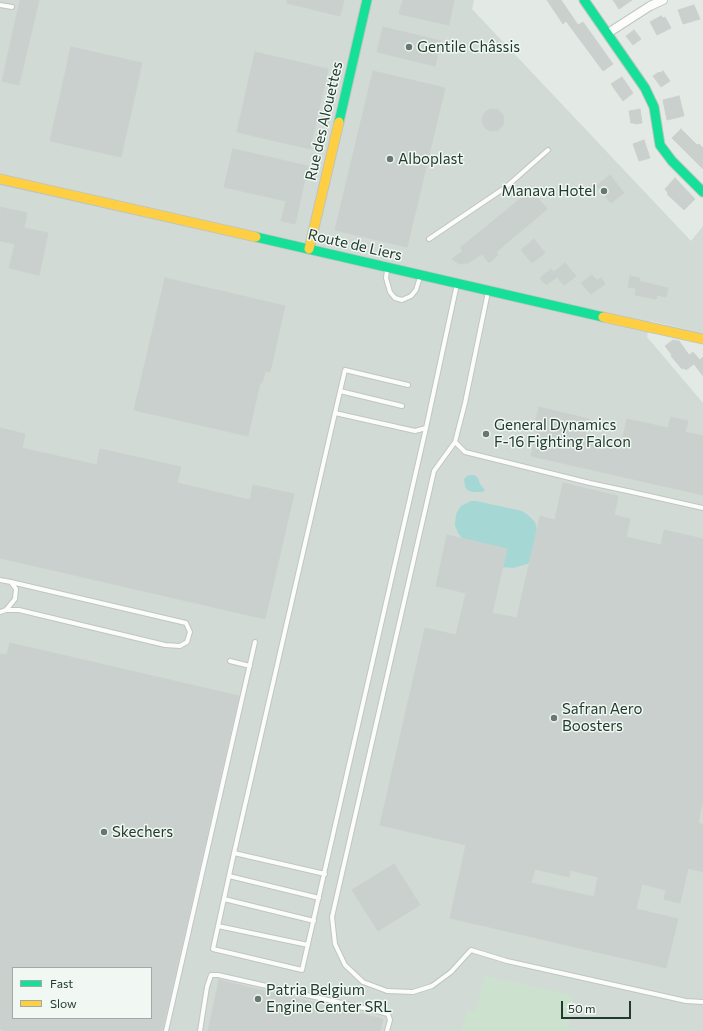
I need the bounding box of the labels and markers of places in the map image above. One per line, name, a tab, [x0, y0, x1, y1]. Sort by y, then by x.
place label: Gentile Châssis	[417, 38, 520, 56]
marker: Gentile Châssis	[404, 42, 414, 52]
place label: Alboplast	[398, 150, 463, 168]
marker: Alboplast	[385, 154, 395, 164]
place label: Manava Hotel	[502, 182, 596, 200]
marker: Manava Hotel	[599, 186, 609, 196]
place label: General Dynamics F-16 Fighting Falcon	[494, 416, 631, 451]
marker: General Dynamics F-16 Fighting Falcon	[481, 429, 491, 439]
place label: Safran Aero Boosters	[562, 700, 642, 735]
marker: Safran Aero Boosters	[549, 713, 559, 723]
place label: Skechers	[112, 823, 173, 841]
marker: Skechers	[99, 827, 109, 837]
place label: Patria Belgium Engine Center SRL	[266, 981, 392, 1016]
marker: Patria Belgium Engine Center SRL	[253, 994, 263, 1004]

